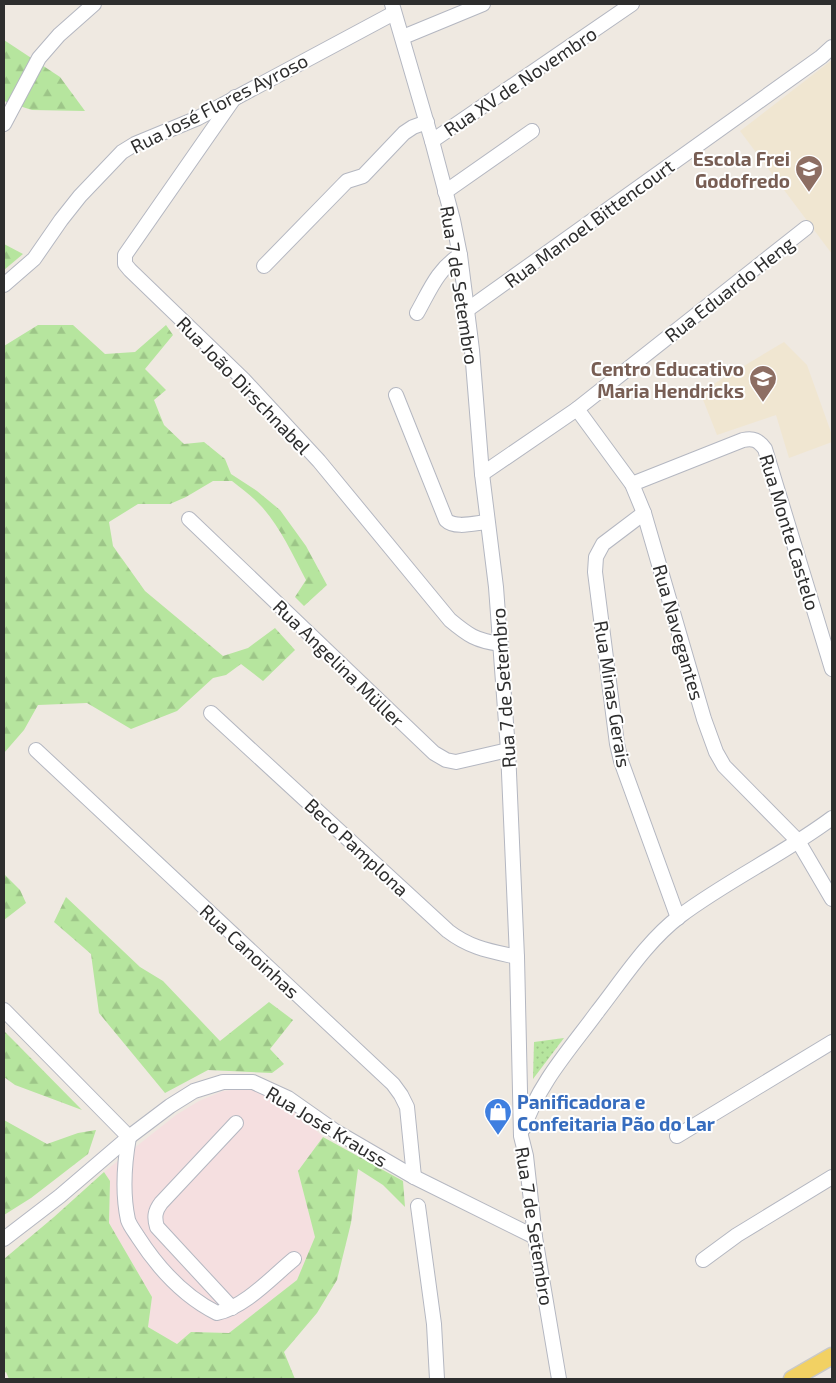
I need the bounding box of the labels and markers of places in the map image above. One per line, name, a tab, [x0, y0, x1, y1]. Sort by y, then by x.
place label: Escola Frei Godofredo	[693, 147, 790, 192]
school or university icon: Escola Frei Godofredo	[794, 154, 824, 193]
place label: Centro Educativo Maria Hendricks	[591, 357, 744, 402]
school or university icon: Centro Educativo Maria Hendricks	[748, 364, 778, 403]
place label: Panificadora e Confeitaria Pão do Lar	[517, 1090, 715, 1135]
shop icon: Panificadora e Confeitaria Pão do Lar	[483, 1097, 513, 1136]

